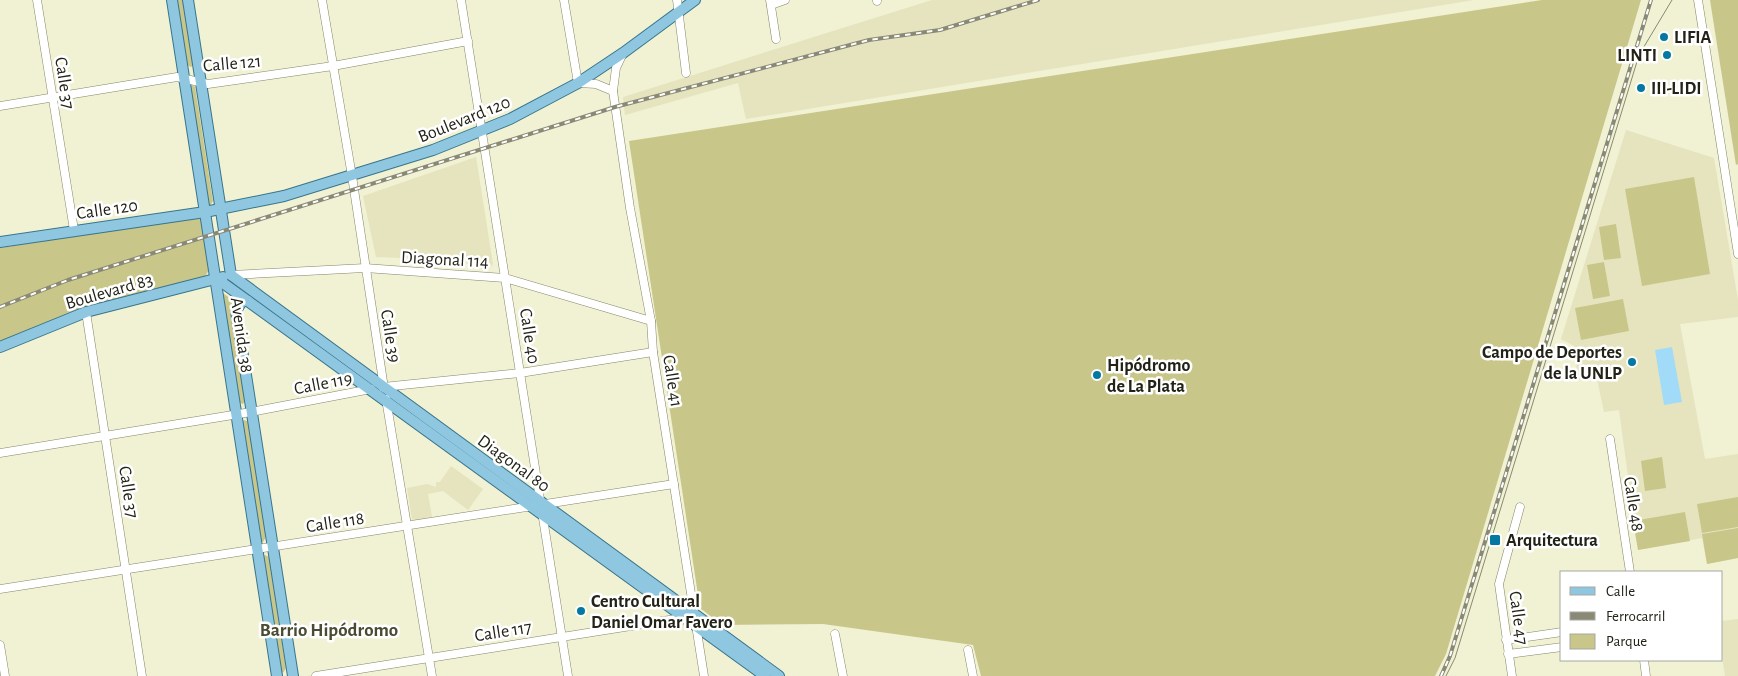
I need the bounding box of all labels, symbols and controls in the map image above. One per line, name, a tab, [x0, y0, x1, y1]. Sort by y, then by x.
place label: LIFIA	[1674, 29, 1712, 47]
marker: LIFIA	[1658, 31, 1670, 43]
place label: LINTI	[1617, 47, 1657, 65]
marker: LINTI	[1661, 49, 1673, 61]
street label: Calle 121	[202, 52, 262, 76]
street label: Calle 37	[51, 56, 77, 111]
place label: III-LIDI	[1651, 80, 1701, 98]
marker: III-LIDI	[1635, 82, 1647, 94]
street label: Boulevard 120	[416, 93, 513, 147]
street label: Calle 120	[75, 197, 139, 223]
street label: Diagonal 114	[401, 249, 490, 271]
street label: Boulevard 83	[64, 271, 155, 313]
street label: Avenida 38	[227, 296, 255, 374]
street label: Calle 40	[516, 307, 542, 365]
street label: Calle 39	[377, 308, 403, 364]
place label: Campo de Deportes de la UNLP	[1482, 344, 1622, 383]
street label: Calle 41	[659, 354, 685, 409]
marker: Campo de Deportes de la UNLP	[1626, 356, 1638, 368]
place label: Hipódromo de La Plata	[1107, 357, 1190, 396]
marker: Hipódromo de La Plata	[1091, 369, 1103, 381]
street label: Calle 119	[293, 370, 354, 398]
street label: Diagonal 80	[474, 432, 553, 496]
street label: Calle 37	[115, 465, 141, 520]
street label: Calle 48	[1620, 476, 1646, 533]
street label: Calle 118	[305, 510, 366, 536]
place label: Arquitectura	[1506, 532, 1598, 550]
marker: Arquitectura	[1488, 533, 1502, 547]
legend	[1560, 571, 1723, 661]
text: Calle	[1606, 584, 1635, 599]
street label: Calle 47	[1505, 590, 1531, 646]
place label: Centro Cultural Daniel Omar Favero	[591, 593, 733, 632]
marker: Centro Cultural Daniel Omar Favero	[575, 605, 587, 617]
text: Ferrocarril	[1606, 609, 1665, 624]
street label: Calle 117	[473, 619, 533, 645]
district label: Barrio Hipódromo	[260, 621, 398, 640]
text: Parque	[1606, 634, 1647, 649]

